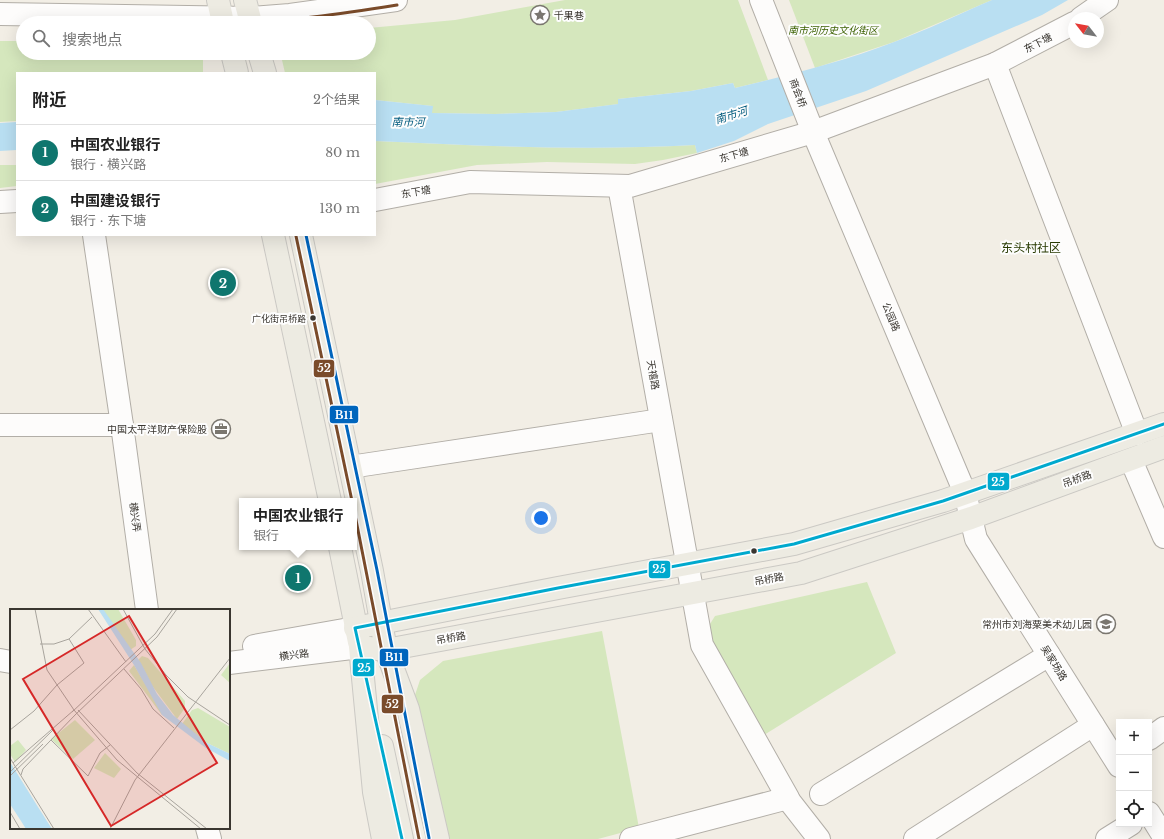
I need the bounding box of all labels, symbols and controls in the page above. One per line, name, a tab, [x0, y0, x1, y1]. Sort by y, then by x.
place icon: 千果巷	[529, 4, 551, 26]
place label: 千果巷	[554, 9, 584, 22]
north arrow	[1068, 12, 1104, 48]
search box	[16, 16, 376, 60]
park label: 南市河历史文化街区	[788, 24, 880, 37]
icon: search	[30, 27, 52, 49]
text: 搜索地点	[62, 30, 122, 49]
street label: 东下塘	[1022, 30, 1054, 56]
street label: 商会桥	[787, 77, 809, 109]
text: 附近	[32, 90, 66, 111]
text: 2个结果	[313, 91, 360, 108]
water label: 南市河	[713, 103, 751, 127]
water label: 南市河	[392, 115, 426, 129]
text: 中国农业银行	[70, 135, 160, 154]
text: 1	[42, 144, 48, 161]
text: 80 m	[325, 144, 360, 161]
street label: 东下塘	[718, 145, 750, 165]
text: 银行 · 横兴路	[70, 156, 146, 173]
street label: 东下塘	[400, 183, 432, 201]
text: 中国建设银行	[70, 191, 160, 210]
text: 2	[41, 200, 49, 217]
text: 130 m	[319, 200, 360, 217]
text: 银行 · 东下塘	[70, 212, 146, 229]
district label: 东头村社区	[1001, 240, 1061, 255]
pin: 2	[210, 268, 236, 298]
street label: 公园路	[879, 301, 903, 333]
place label: 广化街吊桥路	[252, 313, 306, 324]
marker: 广化街吊桥路	[308, 313, 318, 323]
line badge: 52	[313, 359, 335, 378]
street label: 天禧路	[644, 359, 662, 391]
text: 52	[317, 361, 331, 375]
line badge: B11	[329, 405, 359, 424]
text: B11	[335, 408, 353, 422]
office icon: 中国太平洋财产保险股	[210, 418, 232, 440]
place label: 中国太平洋财产保险股	[107, 423, 207, 436]
street label: 吊桥路	[1061, 468, 1093, 490]
line badge: 25	[987, 472, 1010, 491]
text: 25	[991, 475, 1005, 489]
popup	[239, 498, 357, 550]
street label: 横兴弄	[126, 501, 144, 533]
text: 中国农业银行	[253, 506, 343, 525]
your location	[531, 508, 551, 528]
text: 银行	[253, 527, 279, 544]
unlabelled marker	[749, 546, 759, 556]
line badge: 25	[648, 560, 671, 579]
text: 25	[652, 562, 666, 576]
pin: 1	[285, 563, 311, 593]
street label: 吊桥路	[753, 570, 785, 588]
inset map	[10, 609, 230, 829]
school or university icon: 常州市刘海粟美术幼儿园	[1095, 613, 1117, 635]
place label: 常州市刘海粟美术幼儿园	[982, 618, 1092, 631]
street label: 吊桥路	[435, 629, 467, 647]
street label: 吴家场路	[1038, 643, 1070, 683]
street label: 横兴路	[278, 647, 310, 663]
line badge: B11	[379, 648, 409, 667]
text: B11	[385, 650, 403, 664]
line badge: 25	[352, 658, 375, 677]
text: 25	[357, 661, 371, 675]
line badge: 52	[381, 694, 404, 714]
text: 52	[385, 697, 399, 711]
map controls	[1116, 719, 1152, 827]
button: +	[1116, 719, 1152, 755]
button: −	[1116, 755, 1152, 791]
button: locate	[1116, 791, 1152, 827]

